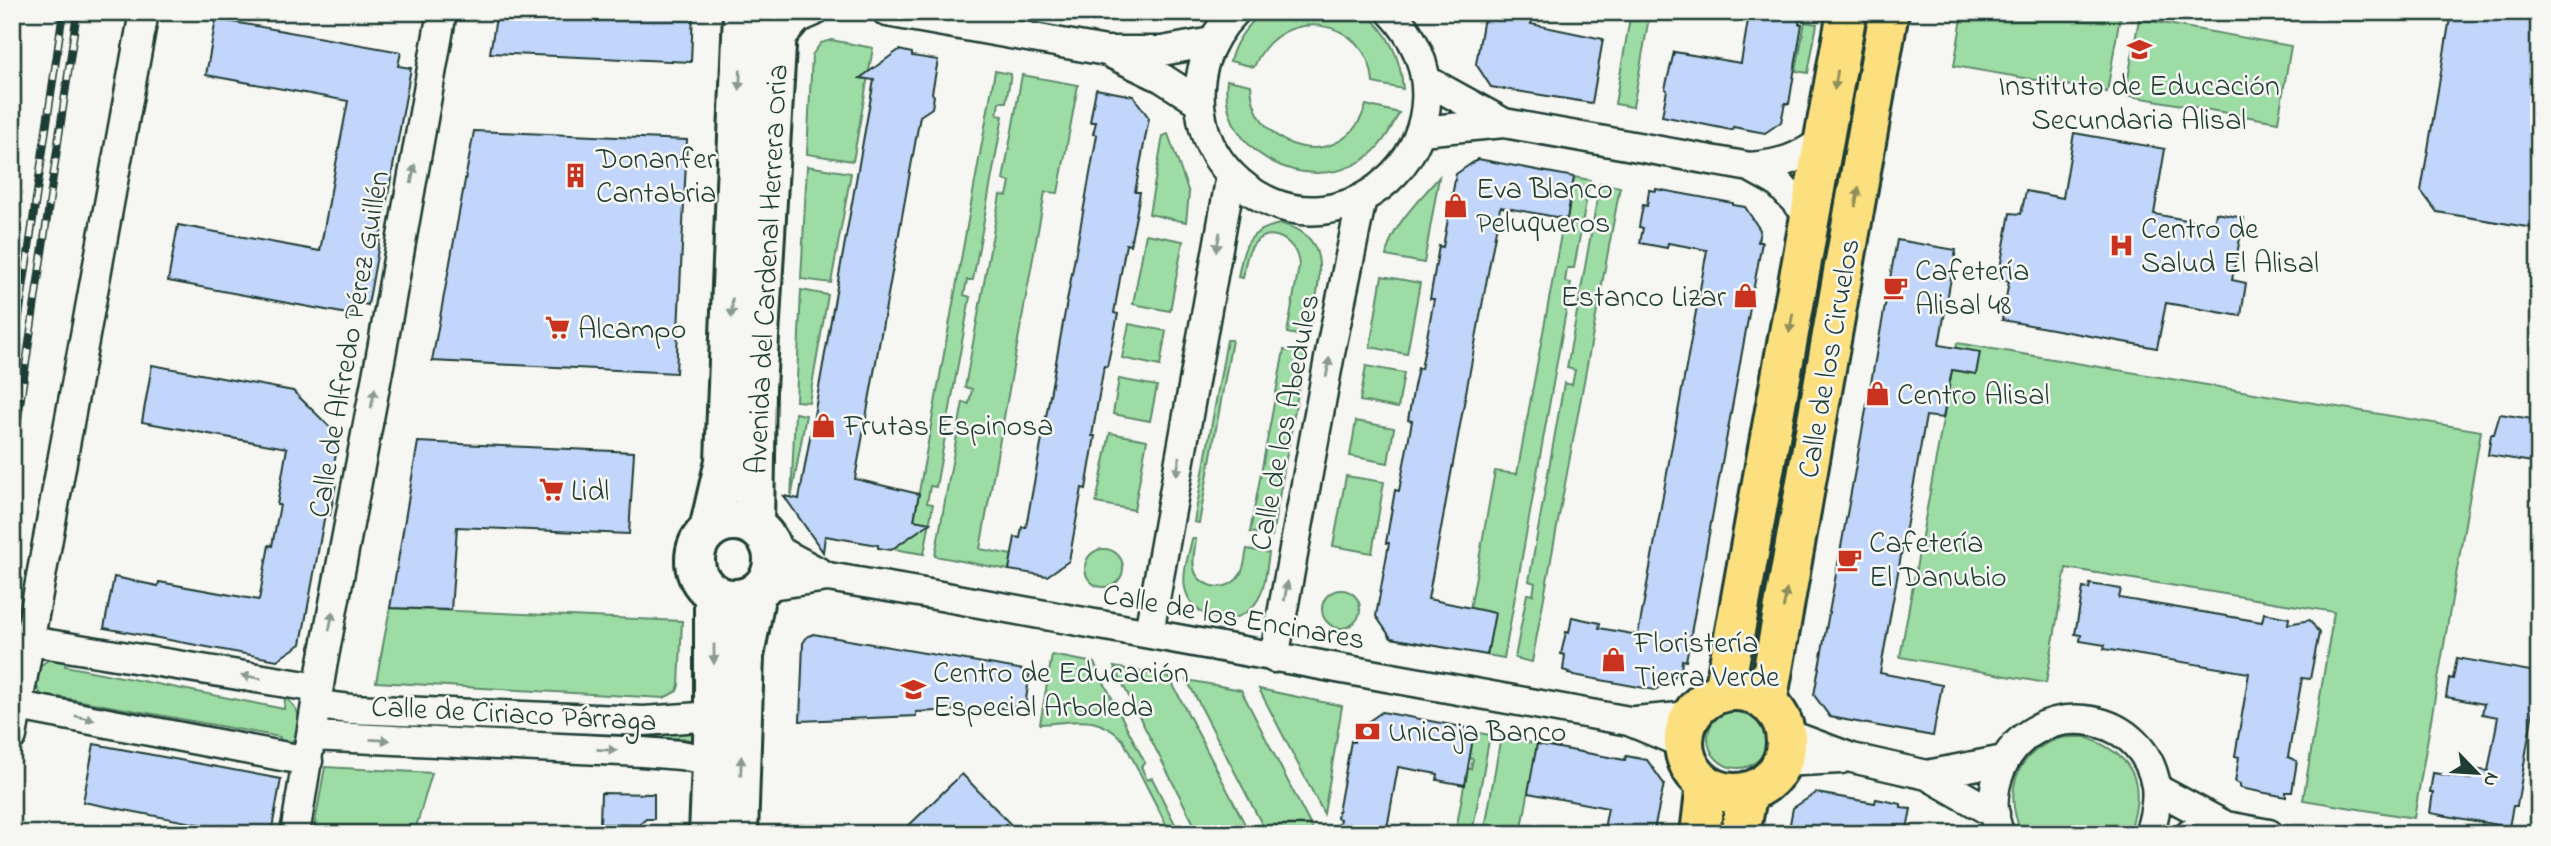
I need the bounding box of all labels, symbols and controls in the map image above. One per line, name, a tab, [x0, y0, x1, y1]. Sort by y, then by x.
school or university icon: Instituto de Educación Secundaria Alisal	[2125, 36, 2153, 64]
street label: Avenida del Cardenal Herrera Oria	[736, 63, 802, 475]
place label: Instituto de Educación Secundaria Alisal	[1998, 66, 2280, 144]
one-way arrow	[1830, 69, 1841, 91]
one-way arrow	[735, 70, 746, 92]
place label: Donanfer Cantabria	[595, 139, 717, 217]
building icon: Donanfer Cantabria	[562, 161, 590, 189]
one-way arrow	[408, 163, 419, 185]
street label: Calle de Alfredo Pérez Guillén	[299, 167, 403, 522]
place label: Eva Blanco Peluqueros	[1476, 169, 1613, 247]
one-way arrow	[1852, 186, 1863, 208]
shop icon: Eva Blanco Peluqueros	[1442, 191, 1470, 219]
place label: Centro de Salud El Alisal	[2141, 209, 2319, 287]
one-way arrow	[1212, 231, 1223, 253]
hospital icon: Centro de Salud El Alisal	[2107, 231, 2135, 259]
street label: Calle de los Ciruelos	[1788, 235, 1874, 482]
place label: Cafetería Alisal 48	[1915, 251, 2029, 329]
cafe icon: Cafetería Alisal 48	[1881, 273, 1909, 301]
place label: Estanco Lizar	[1560, 277, 1727, 321]
shop icon: Estanco Lizar	[1732, 282, 1760, 310]
street label: Calle de los Abedules	[1241, 291, 1333, 555]
one-way arrow	[726, 297, 737, 319]
place label: Alcampo	[578, 309, 686, 353]
one-way arrow	[1786, 312, 1797, 334]
supermarket icon: Alcampo	[544, 314, 572, 342]
one-way arrow	[1322, 356, 1333, 378]
place label: Centro Alisal	[1897, 375, 2050, 419]
shop icon: Centro Alisal	[1863, 380, 1891, 408]
one-way arrow	[368, 387, 379, 409]
place label: Frutas Espinosa	[843, 406, 1054, 450]
shop icon: Frutas Espinosa	[810, 411, 838, 439]
one-way arrow	[1172, 455, 1183, 477]
place label: Lidl	[571, 471, 609, 515]
supermarket icon: Lidl	[537, 476, 565, 504]
place label: Cafetería El Danubio	[1869, 523, 2007, 601]
cafe icon: Cafetería El Danubio	[1835, 545, 1863, 573]
street label: Calle de los Encinares	[1099, 574, 1368, 664]
one-way arrow	[1281, 580, 1292, 602]
one-way arrow	[1780, 588, 1791, 610]
one-way arrow	[325, 610, 336, 632]
place label: Floristería Tierra Verde	[1633, 623, 1780, 701]
one-way arrow	[708, 644, 720, 666]
shop icon: Floristería Tierra Verde	[1600, 645, 1628, 673]
place label: Centro de Educación Especial Arboleda	[933, 653, 1189, 731]
one-way arrow	[240, 671, 262, 682]
school or university icon: Centro de Educación Especial Arboleda	[899, 675, 927, 703]
street label: Calle de Ciriaco Párraga	[370, 687, 658, 745]
place label: Unicaja Banco	[1388, 712, 1566, 756]
one-way arrow	[74, 713, 96, 724]
bank icon: Unicaja Banco	[1354, 717, 1382, 745]
one-way arrow	[369, 734, 391, 745]
north arrow	[2442, 738, 2512, 808]
one-way arrow	[596, 744, 618, 755]
one-way arrow	[735, 754, 746, 776]
text: N	[2475, 768, 2505, 791]

